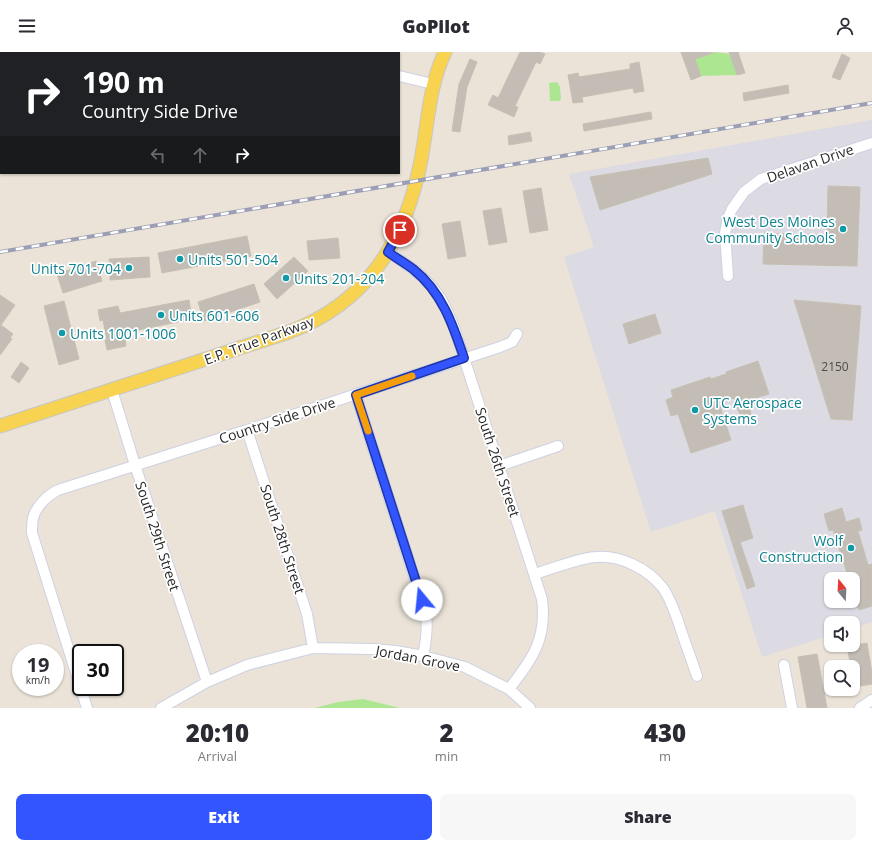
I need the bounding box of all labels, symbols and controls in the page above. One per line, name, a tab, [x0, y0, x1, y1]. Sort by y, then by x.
text: GoPilot	[402, 14, 470, 38]
icon: menu	[16, 15, 38, 37]
icon: person	[834, 15, 856, 37]
text: 190 m	[82, 63, 165, 101]
icon: right	[16, 68, 68, 120]
text: Country Side Drive	[82, 99, 238, 123]
street label: Delavan Drive	[764, 139, 856, 187]
icon: left	[147, 144, 169, 166]
icon: ahead	[189, 144, 211, 166]
icon: right	[231, 144, 253, 166]
place label: West Des Moines Community Schools	[705, 212, 835, 247]
pin	[383, 213, 417, 247]
icon: arrive	[389, 219, 411, 241]
marker: West Des Moines Community Schools	[838, 224, 848, 234]
place label: Units 501-504	[188, 250, 278, 269]
marker: Units 501-504	[175, 254, 185, 264]
place label: Units 701-704	[31, 259, 121, 278]
marker: Units 701-704	[124, 263, 134, 273]
place label: Units 201-204	[294, 269, 384, 288]
marker: Units 201-204	[281, 273, 291, 283]
place label: Units 601-606	[169, 306, 259, 325]
marker: Units 601-606	[156, 310, 166, 320]
street label: E.P. True Parkway	[201, 311, 317, 369]
place label: Units 1001-1006	[70, 324, 176, 343]
marker: Units 1001-1006	[57, 328, 67, 338]
house number: 2150	[821, 358, 849, 375]
street label: Country Side Drive	[216, 392, 338, 448]
place label: UTC Aerospace Systems	[703, 393, 802, 428]
street label: South 26th Street	[471, 405, 525, 519]
marker: UTC Aerospace Systems	[690, 405, 700, 415]
street label: South 29th Street	[131, 479, 185, 593]
street label: South 28th Street	[256, 482, 310, 596]
place label: Wolf Construction	[759, 531, 844, 566]
marker: Wolf Construction	[846, 543, 856, 553]
north arrow	[824, 572, 860, 608]
map controls	[824, 572, 860, 696]
position arrow	[401, 579, 443, 621]
button: sound	[824, 616, 860, 652]
street label: Jordan Grove	[372, 640, 462, 676]
speed limit sign: 30	[72, 644, 124, 696]
text: 19	[27, 651, 49, 678]
button: search	[824, 660, 860, 696]
text: km/h	[26, 673, 50, 687]
text: 20:10	[186, 716, 249, 749]
text: 2	[439, 716, 454, 749]
text: 430	[644, 716, 686, 749]
text: Arrival	[198, 747, 237, 765]
text: min	[435, 747, 458, 765]
text: m	[659, 747, 671, 765]
button: Exit	[16, 794, 432, 840]
button: Share	[440, 794, 856, 840]

